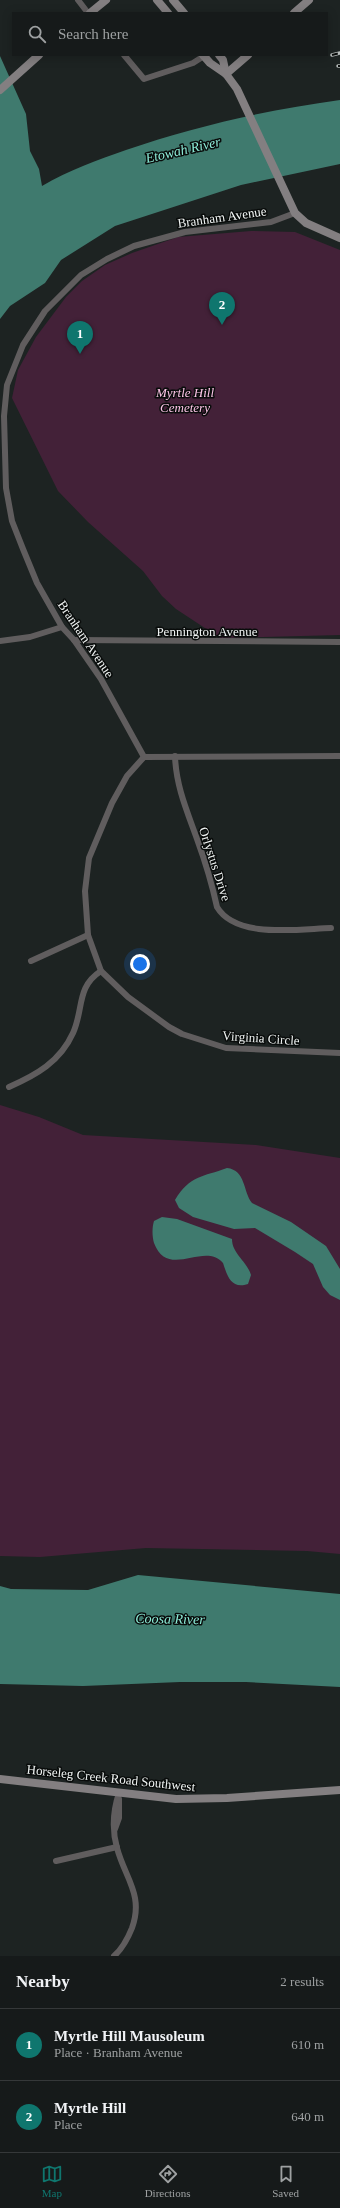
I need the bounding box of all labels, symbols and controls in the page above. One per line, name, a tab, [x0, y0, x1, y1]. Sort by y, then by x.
search box	[12, 12, 328, 56]
icon: search	[26, 23, 48, 45]
text: Search here	[58, 26, 128, 42]
water label: Etowah River	[143, 134, 223, 166]
street label: Branham Avenue	[177, 203, 268, 231]
pin: 2	[209, 292, 235, 325]
pin: 1	[67, 321, 93, 354]
park label: Myrtle Hill Cemetery	[155, 385, 214, 415]
street label: Branham Avenue	[55, 598, 117, 681]
street label: Pennington Avenue	[156, 624, 258, 639]
street label: Orlystus Drive	[196, 825, 234, 903]
your location	[130, 954, 150, 974]
street label: Virginia Circle	[222, 1028, 300, 1048]
water label: Coosa River	[135, 1611, 205, 1627]
street label: Horseleg Creek Road Southwest	[26, 1762, 196, 1794]
text: Nearby	[16, 1972, 70, 1991]
text: 2 results	[280, 1974, 324, 1989]
text: Myrtle Hill Mausoleum	[54, 2028, 205, 2044]
text: 1	[26, 2037, 32, 2052]
text: 610 m	[291, 2037, 324, 2052]
text: Place · Branham Avenue	[54, 2045, 183, 2060]
text: Myrtle Hill	[54, 2100, 126, 2116]
text: 2	[26, 2109, 32, 2124]
text: 640 m	[291, 2109, 324, 2124]
text: Place	[54, 2117, 82, 2132]
tab: Map	[41, 2163, 63, 2199]
tab: Directions	[145, 2163, 190, 2199]
tab: Saved	[272, 2163, 299, 2199]

